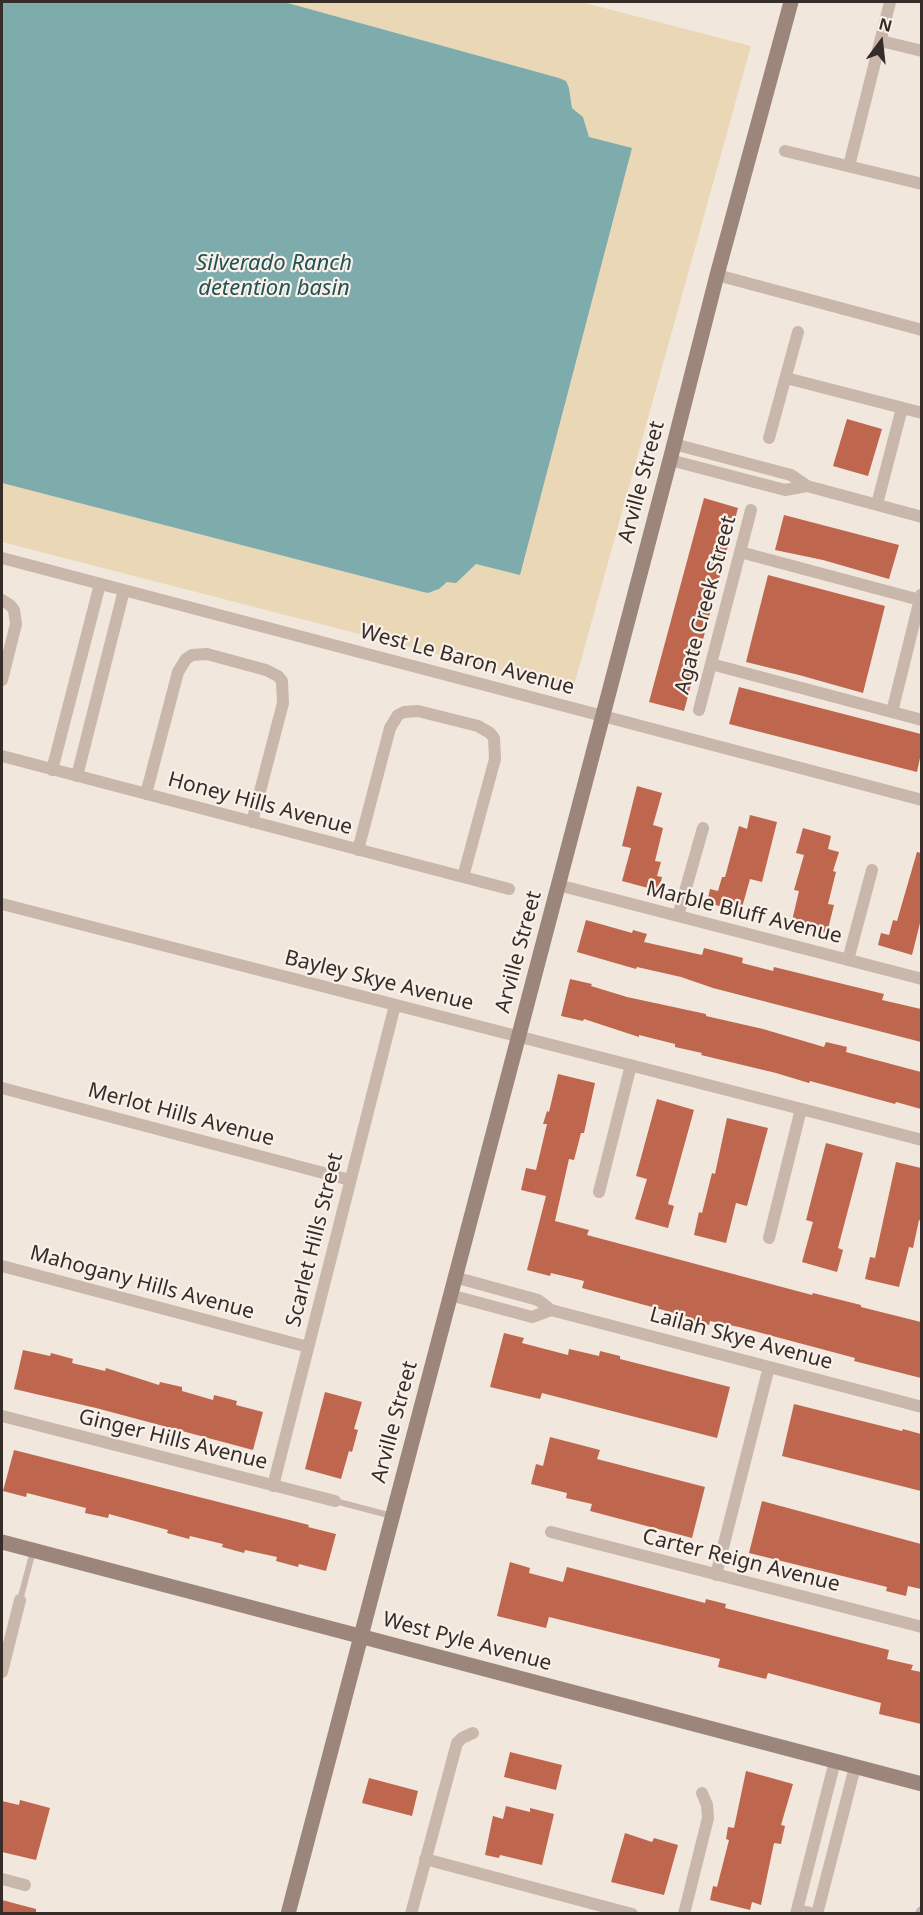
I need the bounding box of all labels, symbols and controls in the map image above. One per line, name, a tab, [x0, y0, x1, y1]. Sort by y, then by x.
north arrow	[851, 12, 911, 72]
text: N	[877, 12, 895, 37]
water label: Silverado Ranch detention basin	[196, 251, 352, 302]
street label: Arville Street	[614, 418, 670, 546]
street label: Agate Creek Street	[670, 513, 742, 697]
street label: West Le Baron Avenue	[357, 619, 577, 701]
street label: Honey Hills Avenue	[165, 767, 355, 841]
street label: Marble Bluff Avenue	[644, 876, 844, 950]
street label: Arville Street	[491, 888, 547, 1016]
street label: Bayley Skye Avenue	[282, 945, 476, 1017]
street label: Merlot Hills Avenue	[85, 1078, 277, 1152]
street label: Scarlet Hills Street	[281, 1150, 349, 1330]
street label: Mahogany Hills Avenue	[27, 1241, 257, 1325]
street label: Lailah Skye Avenue	[647, 1302, 835, 1376]
street label: Arville Street	[367, 1358, 423, 1486]
street label: Ginger Hills Avenue	[76, 1404, 270, 1476]
street label: Carter Reign Avenue	[640, 1524, 842, 1598]
street label: West Pyle Avenue	[380, 1607, 554, 1677]

